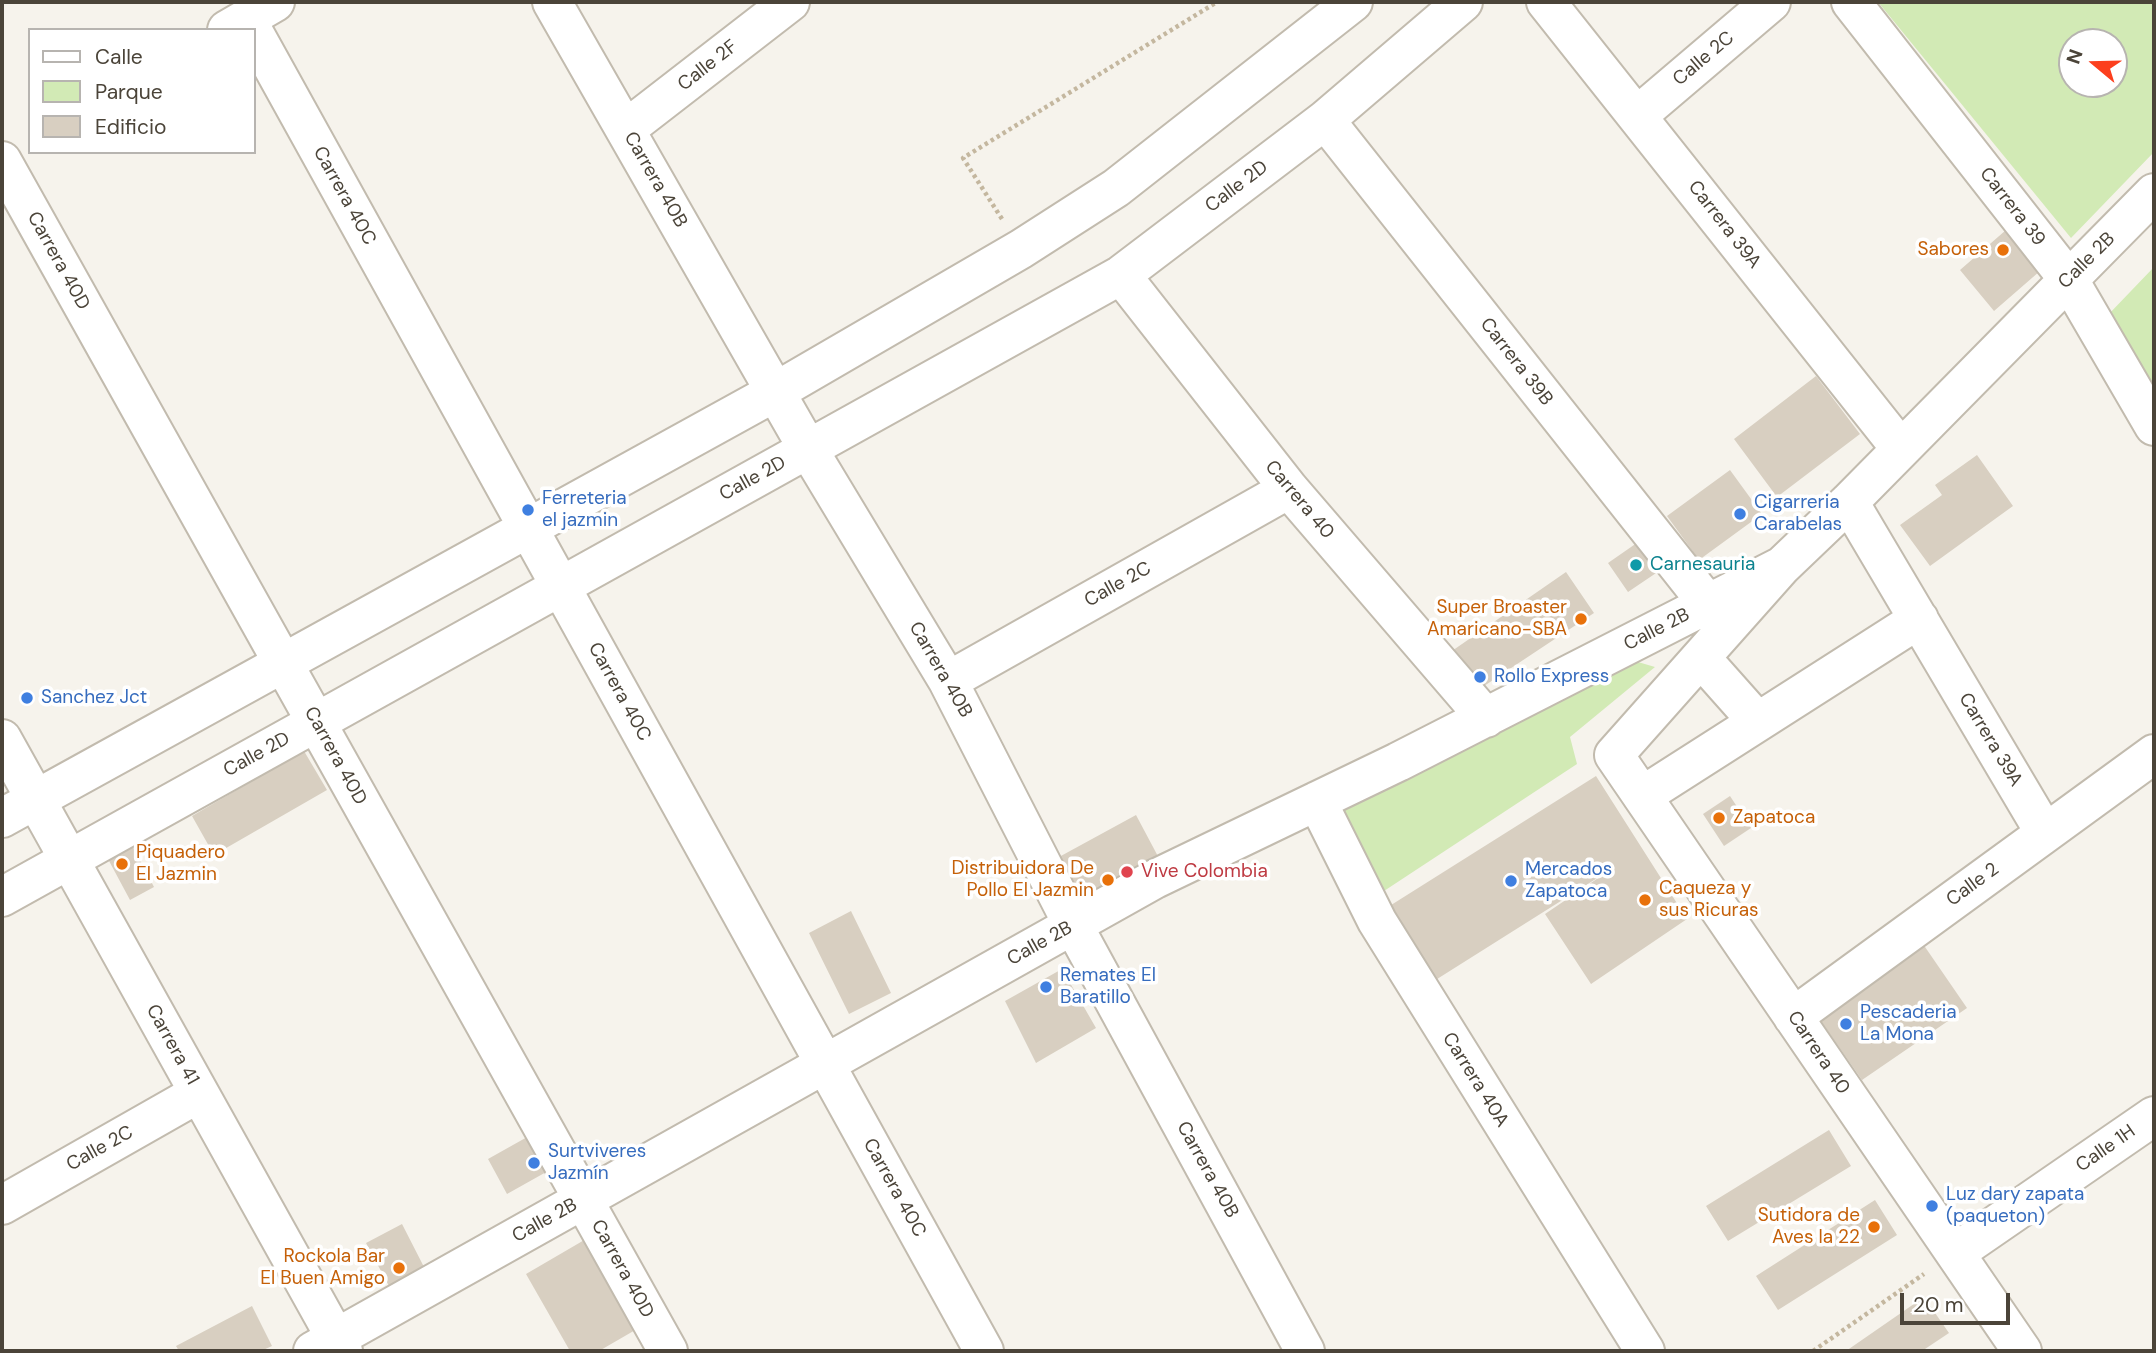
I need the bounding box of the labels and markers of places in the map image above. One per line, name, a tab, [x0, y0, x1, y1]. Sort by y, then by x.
place label: Sabores	[1917, 239, 1989, 261]
marker: Sabores	[1995, 242, 2011, 258]
place label: Ferreteria el jazmin	[542, 488, 627, 532]
place label: Cigarreria Carabelas	[1754, 492, 1842, 536]
marker: Ferreteria el jazmin	[520, 502, 536, 518]
marker: Cigarreria Carabelas	[1732, 506, 1748, 522]
place label: Carnesauria	[1650, 554, 1755, 576]
marker: Carnesauria	[1628, 557, 1644, 573]
place label: Super Broaster Amaricano-SBA	[1427, 597, 1567, 641]
marker: Super Broaster Amaricano-SBA	[1573, 611, 1589, 627]
place label: Rollo Express	[1494, 666, 1609, 688]
marker: Rollo Express	[1472, 669, 1488, 685]
place label: Sanchez Jct	[41, 687, 147, 709]
marker: Sanchez Jct	[19, 690, 35, 706]
place label: Zapatoca	[1733, 807, 1815, 829]
marker: Zapatoca	[1711, 810, 1727, 826]
place label: Piquadero El Jazmin	[136, 842, 225, 886]
marker: Piquadero El Jazmin	[114, 856, 130, 872]
place label: Distribuidora De Pollo El Jazmin	[951, 858, 1094, 902]
place label: Mercados Zapatoca	[1525, 859, 1612, 903]
place label: Vive Colombia	[1141, 861, 1268, 883]
marker: Vive Colombia	[1119, 864, 1135, 880]
marker: Distribuidora De Pollo El Jazmin	[1100, 872, 1116, 888]
marker: Mercados Zapatoca	[1503, 873, 1519, 889]
place label: Caqueza y sus Ricuras	[1659, 878, 1759, 922]
marker: Caqueza y sus Ricuras	[1637, 892, 1653, 908]
place label: Remates El Baratillo	[1060, 965, 1156, 1009]
marker: Remates El Baratillo	[1038, 979, 1054, 995]
place label: Pescaderia La Mona	[1860, 1002, 1957, 1046]
marker: Pescaderia La Mona	[1838, 1016, 1854, 1032]
place label: Surtviveres Jazmín	[548, 1141, 646, 1185]
marker: Surtviveres Jazmín	[526, 1155, 542, 1171]
place label: Luz dary zapata (paqueton)	[1946, 1184, 2084, 1228]
marker: Luz dary zapata (paqueton)	[1924, 1198, 1940, 1214]
place label: Sutidora de Aves la 22	[1758, 1205, 1860, 1249]
marker: Sutidora de Aves la 22	[1866, 1219, 1882, 1235]
place label: Rockola Bar El Buen Amigo	[260, 1246, 385, 1290]
marker: Rockola Bar El Buen Amigo	[391, 1260, 407, 1276]

